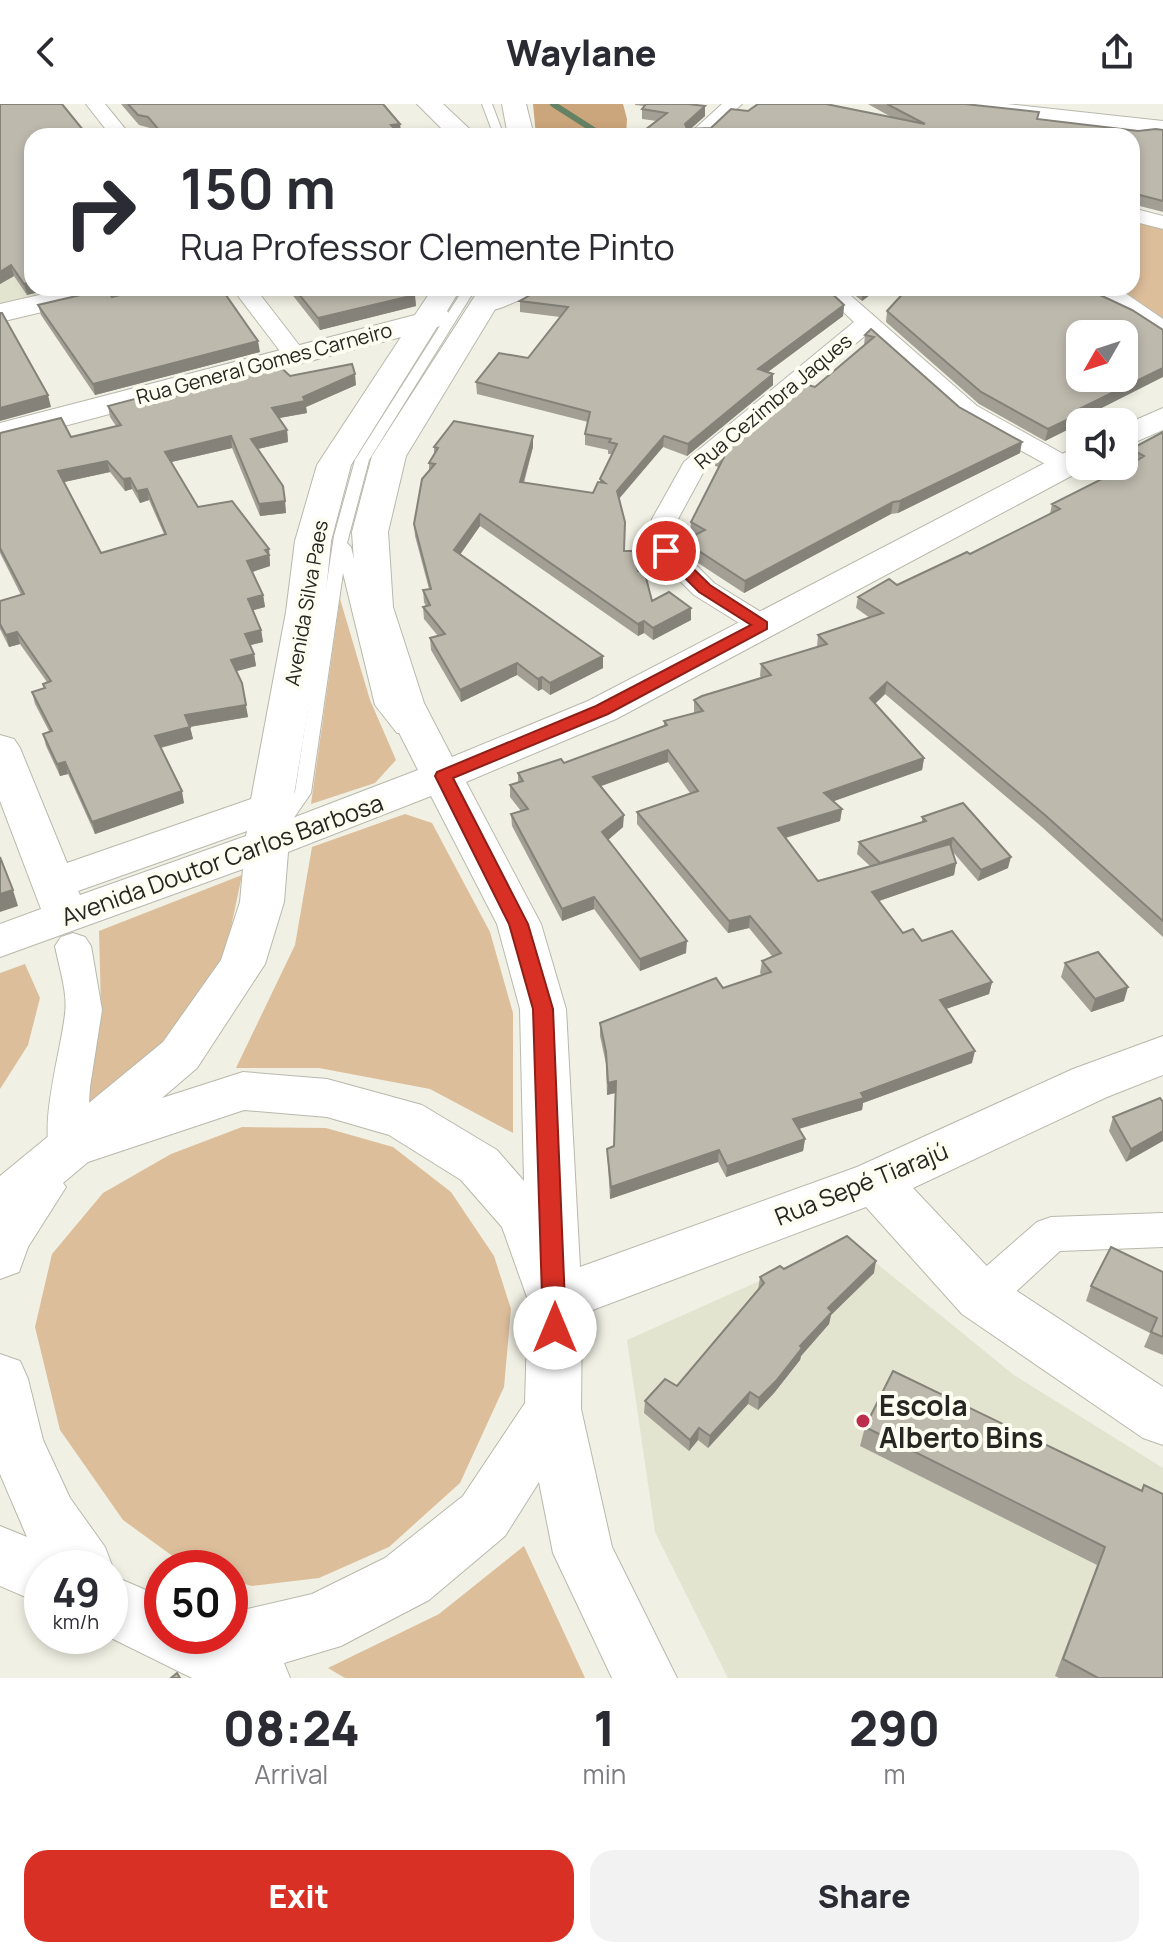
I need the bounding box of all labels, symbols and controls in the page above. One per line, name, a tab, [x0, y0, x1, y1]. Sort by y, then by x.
text: Waylane	[506, 28, 657, 77]
icon: back	[24, 30, 68, 74]
icon: share	[1095, 30, 1139, 74]
text: 150 m	[180, 149, 336, 226]
icon: right	[48, 160, 152, 264]
text: Rua Professor Clemente Pinto	[180, 222, 675, 271]
street label: Rua General Gomes Carneiro	[133, 316, 395, 410]
north arrow	[1066, 320, 1138, 392]
map controls	[1066, 320, 1138, 480]
street label: Rua Cezimbra Jaques	[689, 327, 857, 475]
button: sound	[1066, 408, 1138, 480]
pin	[632, 517, 700, 585]
street label: Avenida Silva Paes	[278, 518, 334, 688]
icon: arrive	[644, 529, 688, 573]
street label: Avenida Doutor Carlos Barbosa	[56, 785, 388, 933]
street label: Rua Sepé Tiarajú	[769, 1133, 953, 1233]
position arrow	[513, 1286, 597, 1370]
place label: Escola Alberto Bins	[879, 1386, 1043, 1456]
marker: Escola Alberto Bins	[854, 1412, 872, 1430]
speed limit sign: 50	[144, 1550, 248, 1654]
text: 49	[52, 1564, 100, 1619]
text: km/h	[53, 1608, 99, 1635]
text: 08:24	[223, 1695, 360, 1760]
text: 1	[593, 1695, 615, 1760]
text: 290	[849, 1695, 940, 1760]
text: Arrival	[254, 1756, 328, 1792]
text: min	[583, 1756, 626, 1792]
text: m	[884, 1756, 906, 1792]
button: Exit	[24, 1850, 574, 1942]
button: Share	[590, 1850, 1139, 1942]

